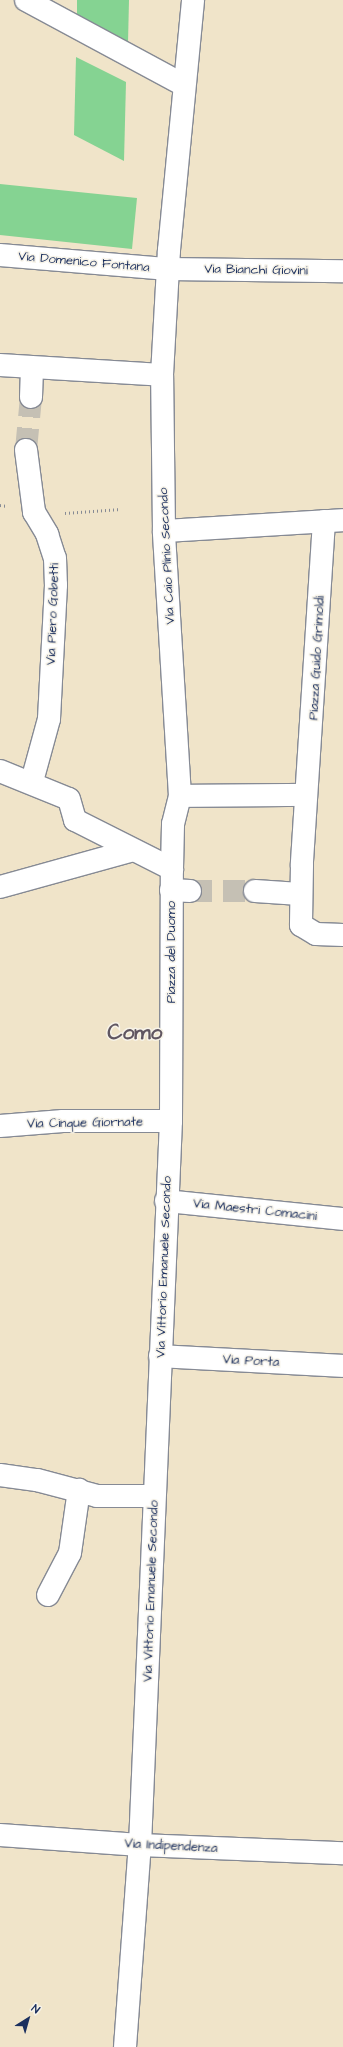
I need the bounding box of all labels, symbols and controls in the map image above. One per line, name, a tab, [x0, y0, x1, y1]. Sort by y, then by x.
street label: Via Domenico Fontana	[18, 248, 150, 276]
street label: Via Bianchi Giovini	[204, 261, 308, 279]
street label: Via Caio Plinio Secondo	[156, 487, 178, 625]
street label: Via Piero Gobetti	[43, 563, 63, 665]
street label: Piazza Guido Grimoldi	[306, 595, 328, 721]
street label: Piazza del Duomo	[163, 901, 179, 1003]
district label: Como	[108, 1020, 162, 1046]
street label: Via Cinque Giornate	[27, 1114, 143, 1132]
street label: Via Vittorio Emanuele Secondo	[153, 1176, 175, 1358]
street label: Via Maestri Comacini	[192, 1196, 318, 1224]
street label: Via Porta	[222, 1352, 280, 1370]
street label: Via Vittorio Emanuele Secondo	[140, 1500, 162, 1682]
street label: Via Indipendenza	[124, 1836, 218, 1856]
north arrow	[8, 1999, 48, 2039]
text: N	[28, 2001, 43, 2017]

